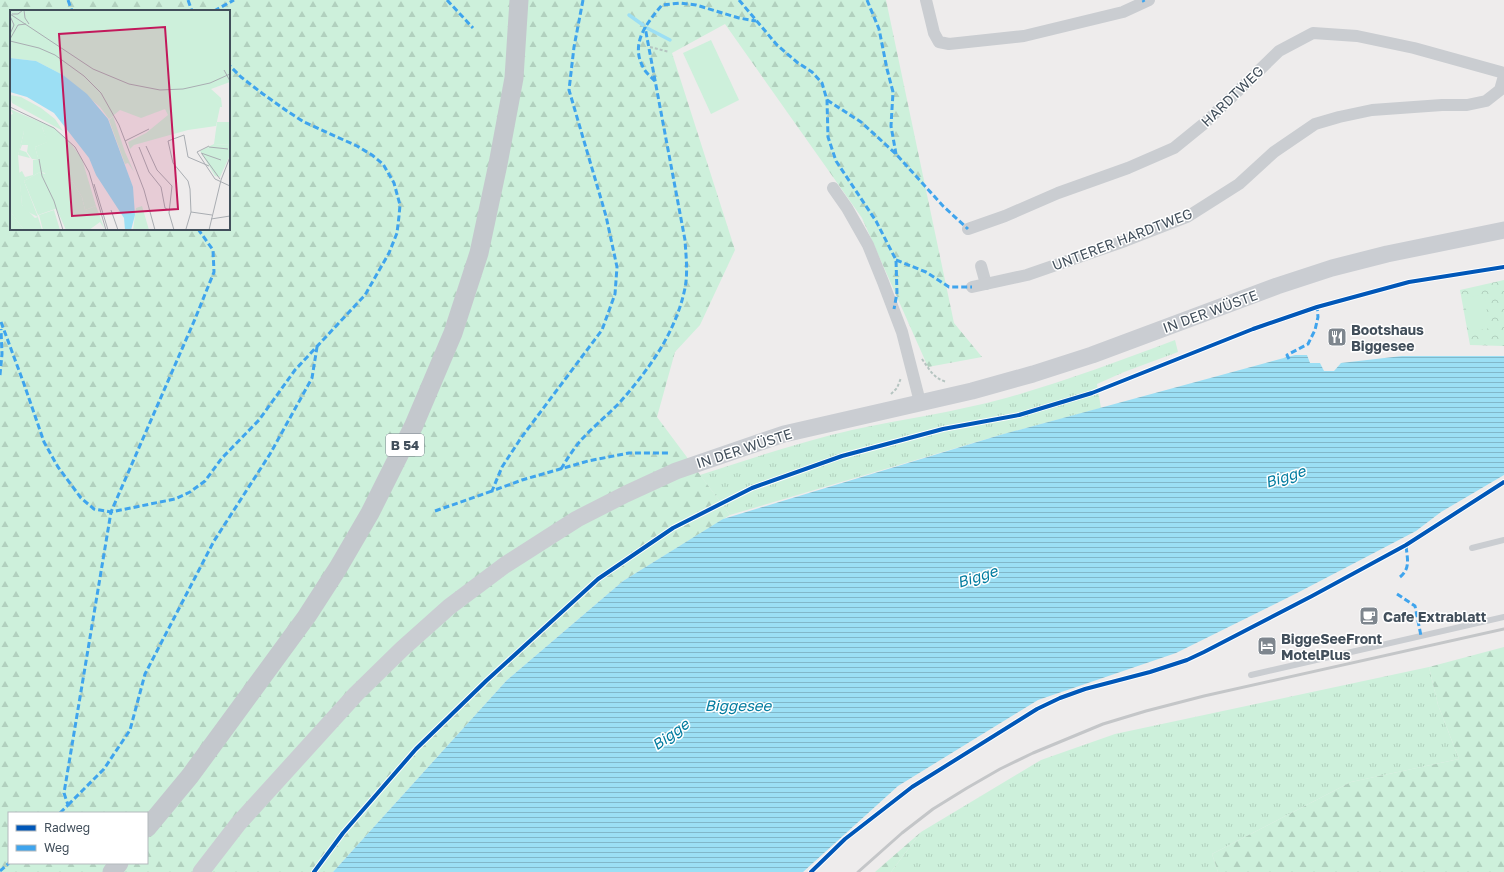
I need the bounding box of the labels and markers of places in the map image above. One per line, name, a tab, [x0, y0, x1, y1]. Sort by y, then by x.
place label: Bootshaus Biggesee	[1351, 321, 1424, 354]
restaurant icon: Bootshaus Biggesee	[1326, 326, 1348, 348]
cafe icon: Cafe Extrablatt	[1358, 605, 1380, 627]
place label: Cafe Extrablatt	[1383, 608, 1487, 625]
place label: BiggeSeeFront MotelPlus	[1281, 630, 1383, 663]
hotel icon: BiggeSeeFront MotelPlus	[1256, 635, 1278, 657]

